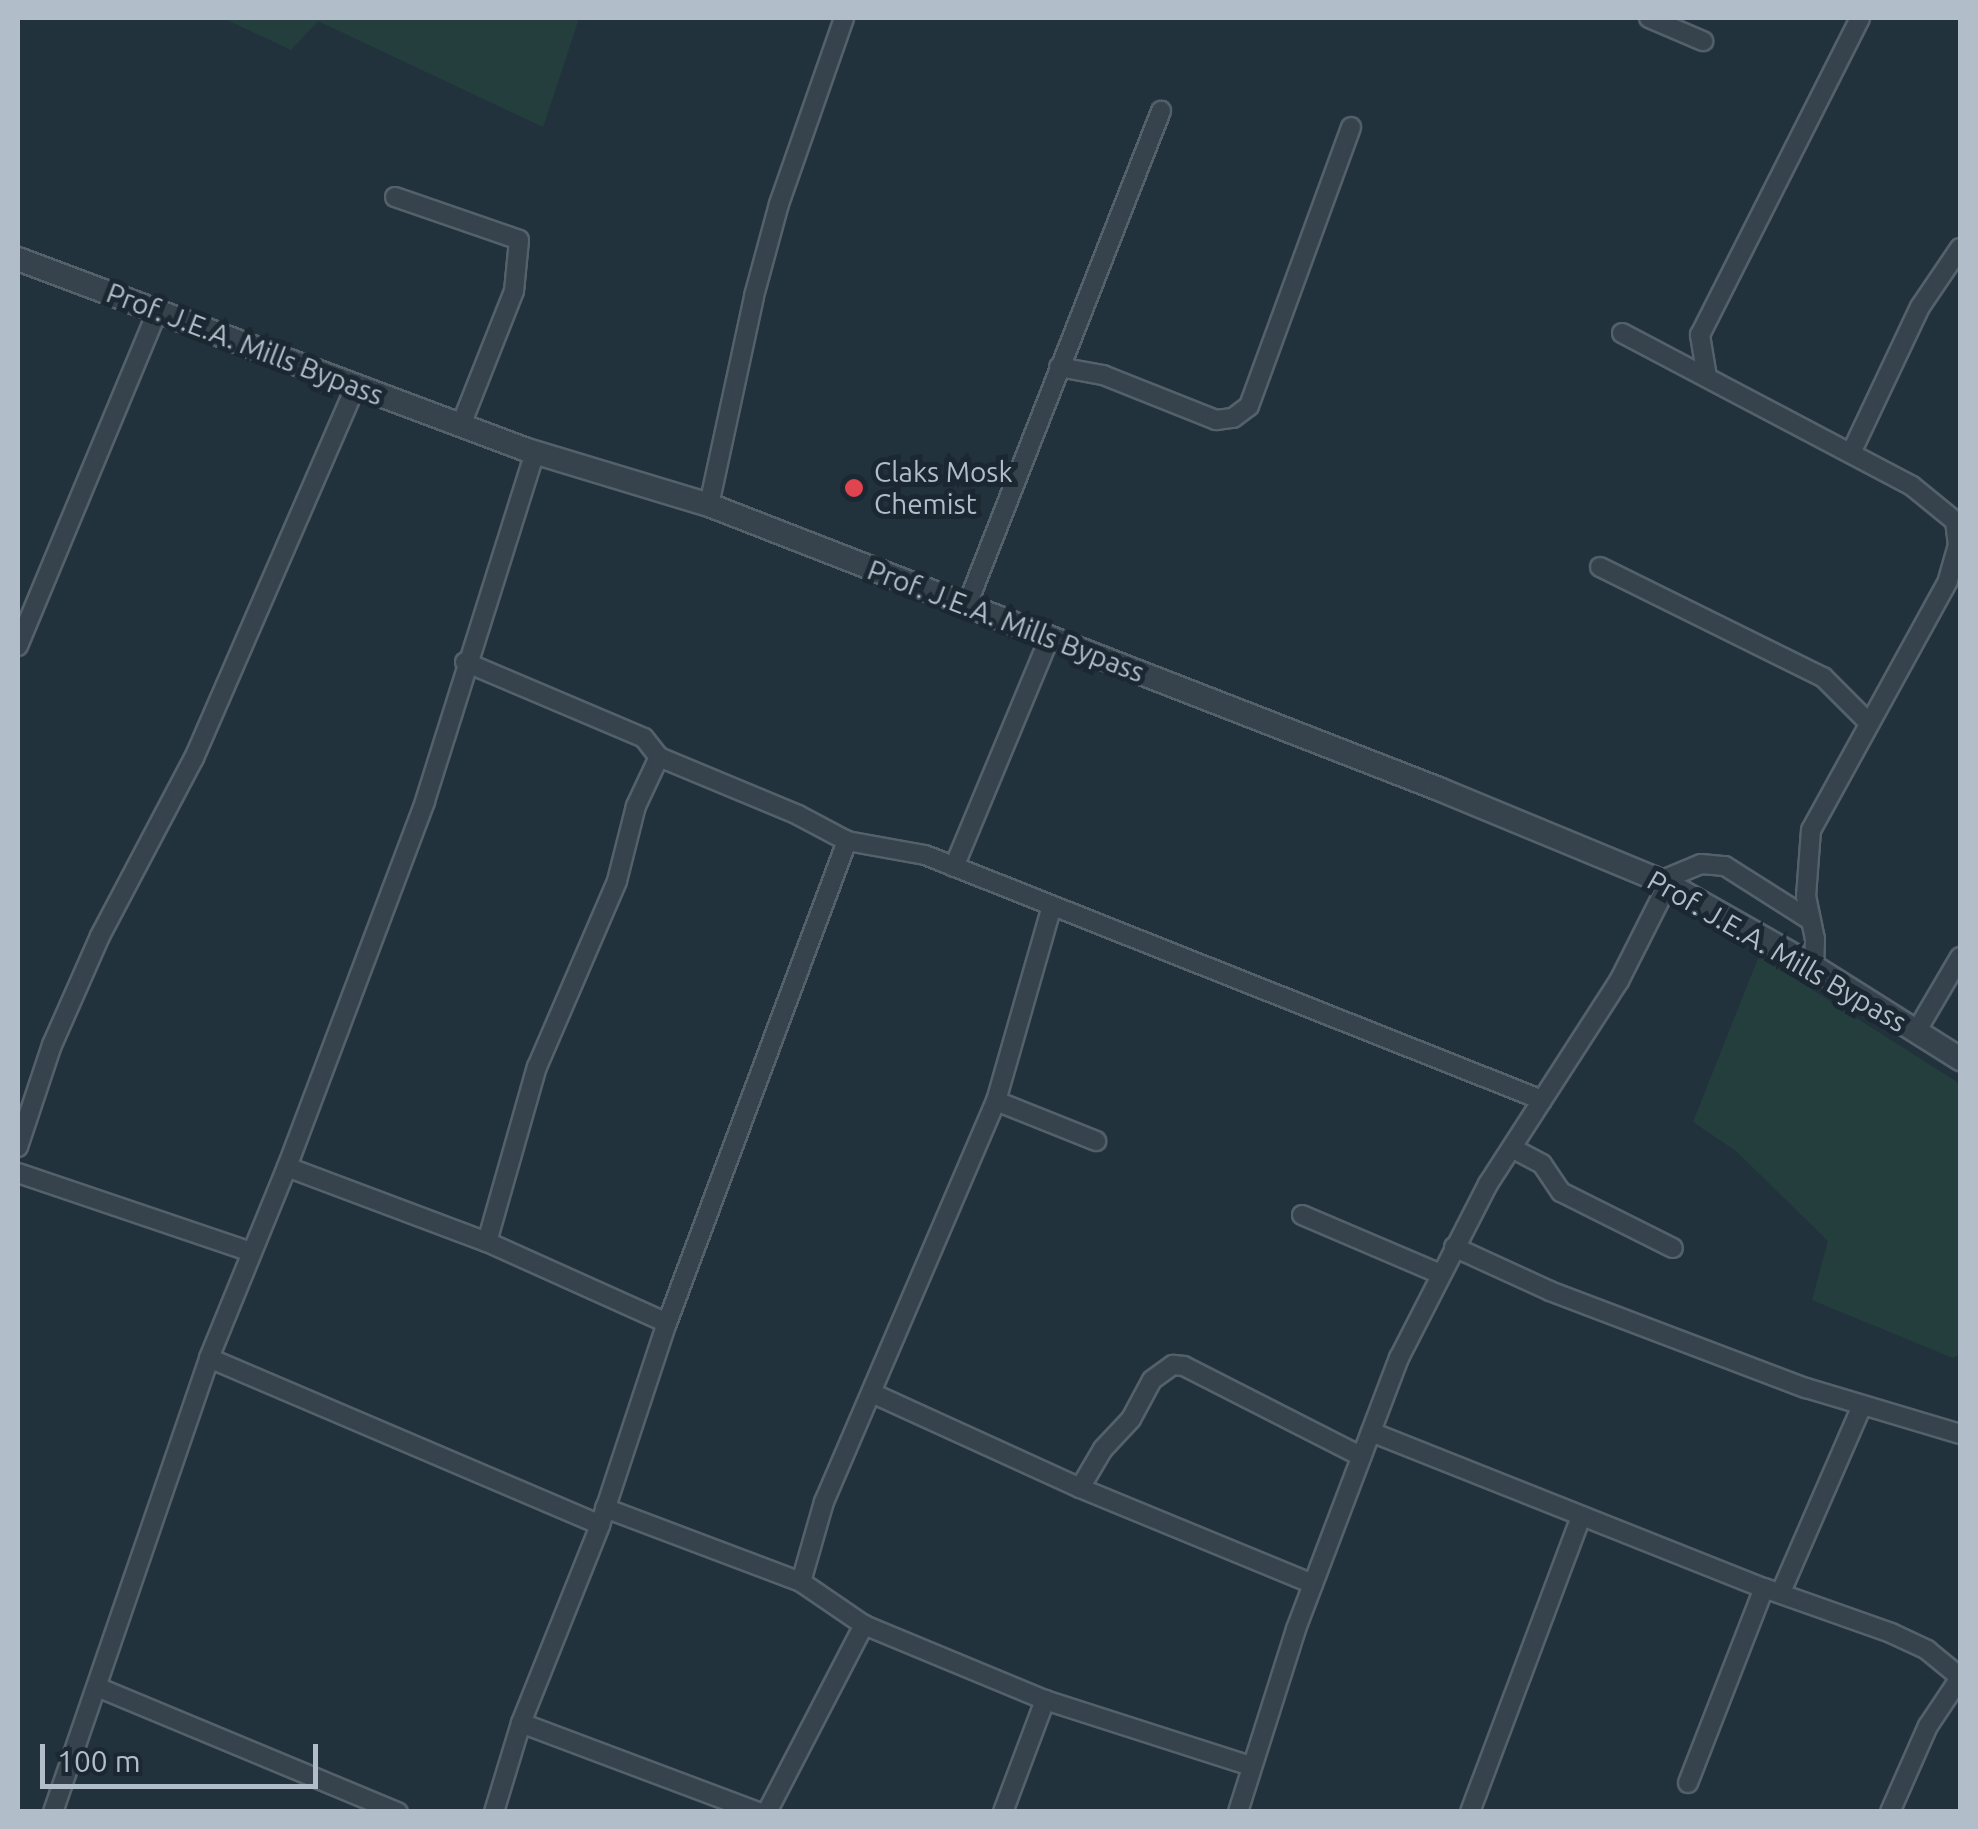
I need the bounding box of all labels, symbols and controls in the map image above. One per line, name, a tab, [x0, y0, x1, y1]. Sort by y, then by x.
street label: Prof. J.E.A. Mills Bypass	[102, 276, 388, 412]
place label: Claks Mosk Chemist	[874, 455, 1013, 521]
marker: Claks Mosk Chemist	[843, 477, 865, 499]
street label: Prof. J.E.A. Mills Bypass	[863, 553, 1149, 689]
street label: Prof. J.E.A. Mills Bypass	[1641, 863, 1913, 1039]
scale bar	[45, 1724, 322, 1786]
text: 100 m	[57, 1744, 141, 1778]

